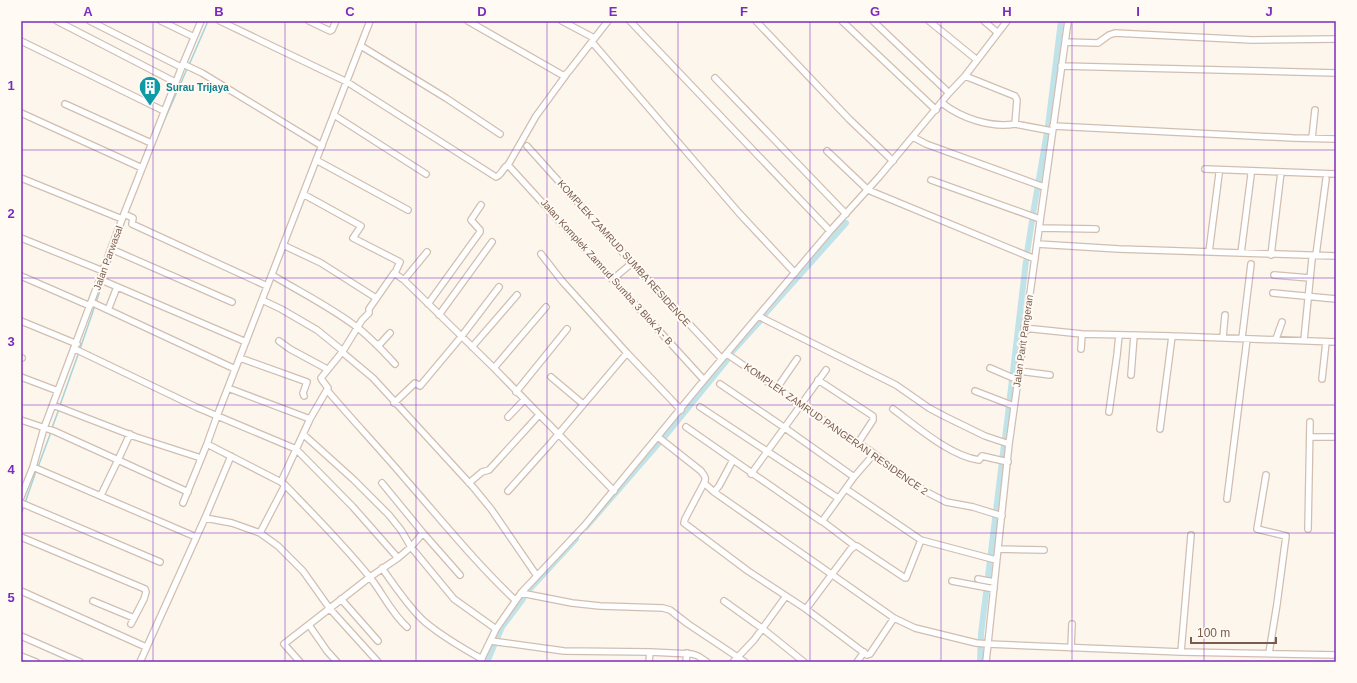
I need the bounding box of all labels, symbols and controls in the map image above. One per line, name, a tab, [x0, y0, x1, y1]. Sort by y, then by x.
text: A	[83, 4, 93, 19]
text: B	[214, 4, 224, 19]
text: C	[345, 4, 355, 19]
text: D	[477, 4, 487, 19]
text: E	[609, 4, 618, 19]
text: F	[740, 4, 748, 19]
text: G	[870, 4, 880, 19]
text: H	[1002, 4, 1012, 19]
text: I	[1136, 4, 1140, 19]
text: J	[1265, 4, 1273, 19]
building icon: Surau Trijaya	[137, 74, 163, 107]
text: 1	[7, 78, 15, 93]
place label: Surau Trijaya	[166, 82, 229, 93]
street label: KOMPLEK ZAMRUD SUMBA RESIDENCE	[555, 178, 693, 329]
street label: Jalan Komplek Zamrud Sumba 3 Blok A - B	[539, 197, 675, 347]
text: 2	[7, 206, 15, 221]
street label: Jalan Parwasal	[91, 224, 125, 292]
street label: Jalan Parit Pangeran	[1011, 294, 1035, 388]
text: 3	[7, 334, 15, 349]
street label: KOMPLEK ZAMRUD PANGERAN RESIDENCE 2	[742, 361, 930, 497]
text: 4	[7, 462, 15, 477]
text: 5	[7, 590, 15, 605]
scale bar	[1191, 619, 1276, 645]
text: 100 m	[1197, 626, 1230, 640]

